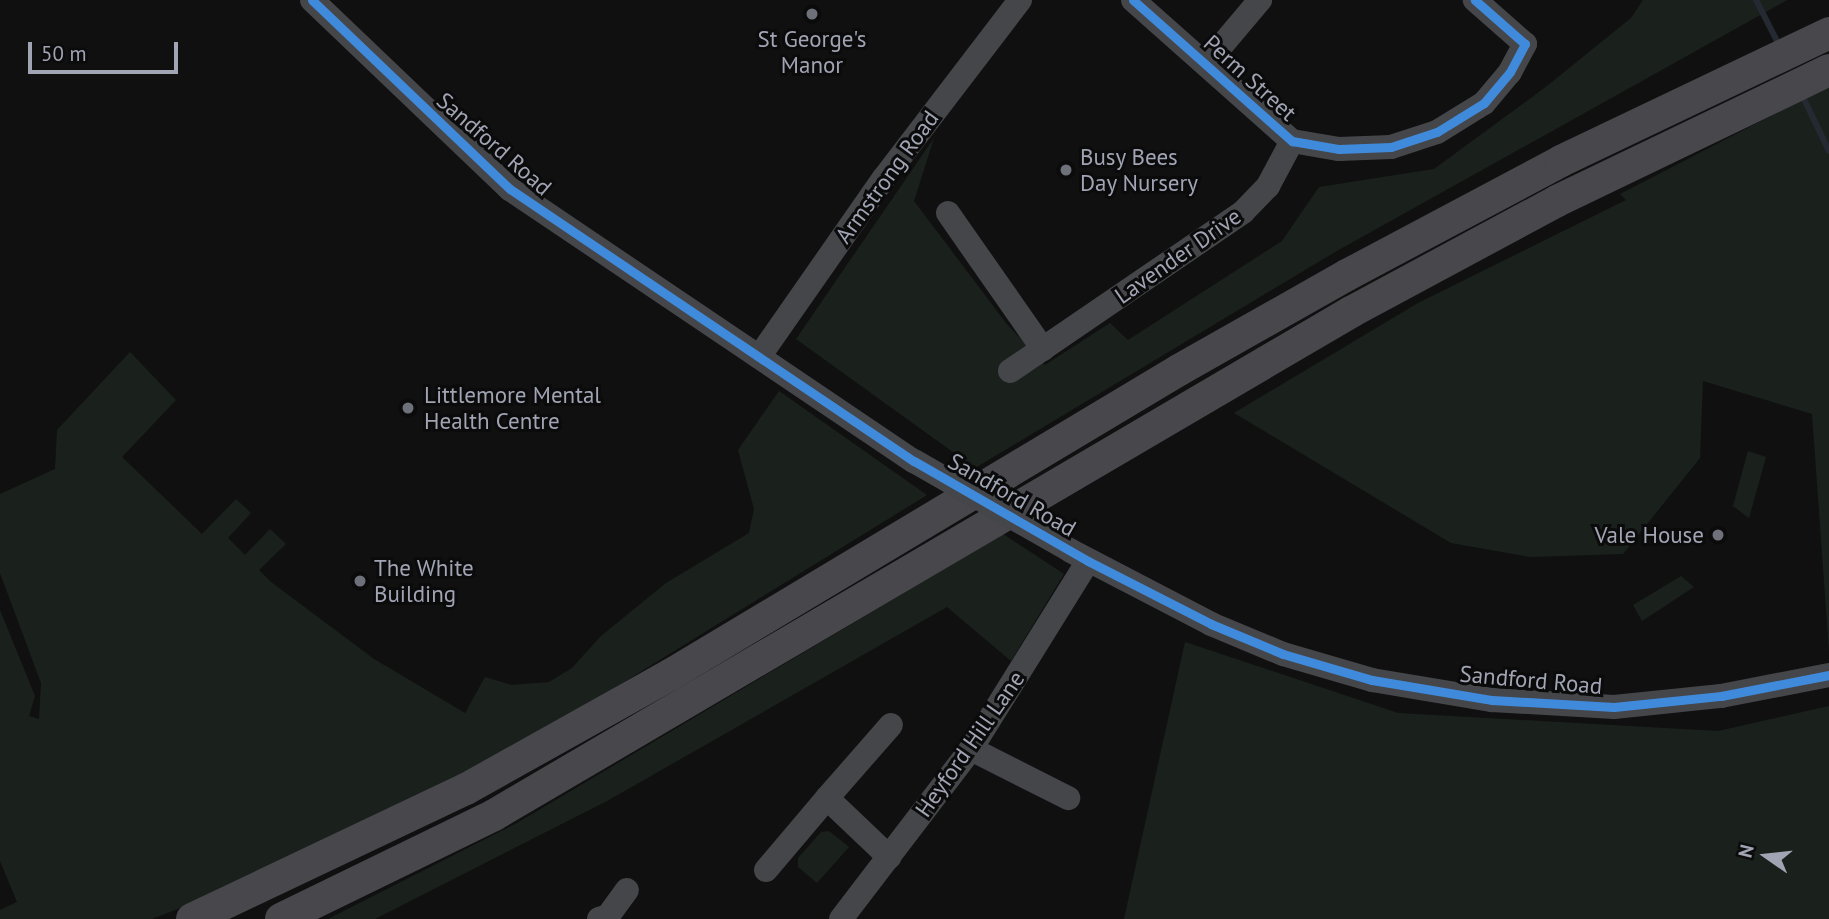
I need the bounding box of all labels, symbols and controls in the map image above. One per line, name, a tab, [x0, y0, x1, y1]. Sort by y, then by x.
marker: St George's Manor	[804, 6, 820, 22]
place label: St George's Manor	[758, 25, 866, 79]
scale bar	[32, 28, 182, 72]
street label: Perm Street	[1198, 29, 1302, 127]
text: 50 m	[41, 40, 87, 67]
street label: Sandford Road	[431, 87, 557, 201]
street label: Armstrong Road	[830, 105, 944, 249]
place label: Busy Bees Day Nursery	[1080, 143, 1199, 197]
marker: Busy Bees Day Nursery	[1058, 162, 1074, 178]
street label: Lavender Drive	[1110, 202, 1246, 310]
place label: Littlemore Mental Health Centre	[424, 381, 601, 435]
marker: Littlemore Mental Health Centre	[398, 398, 418, 418]
street label: Sandford Road	[943, 447, 1081, 543]
place label: Vale House	[1595, 521, 1704, 549]
marker: Vale House	[1710, 527, 1726, 543]
place label: The White Building	[374, 554, 474, 608]
marker: The White Building	[352, 573, 368, 589]
street label: Sandford Road	[1459, 660, 1603, 700]
street label: Heyford Hill Lane	[910, 666, 1030, 822]
north arrow	[1731, 821, 1801, 891]
text: N	[1732, 842, 1759, 860]

